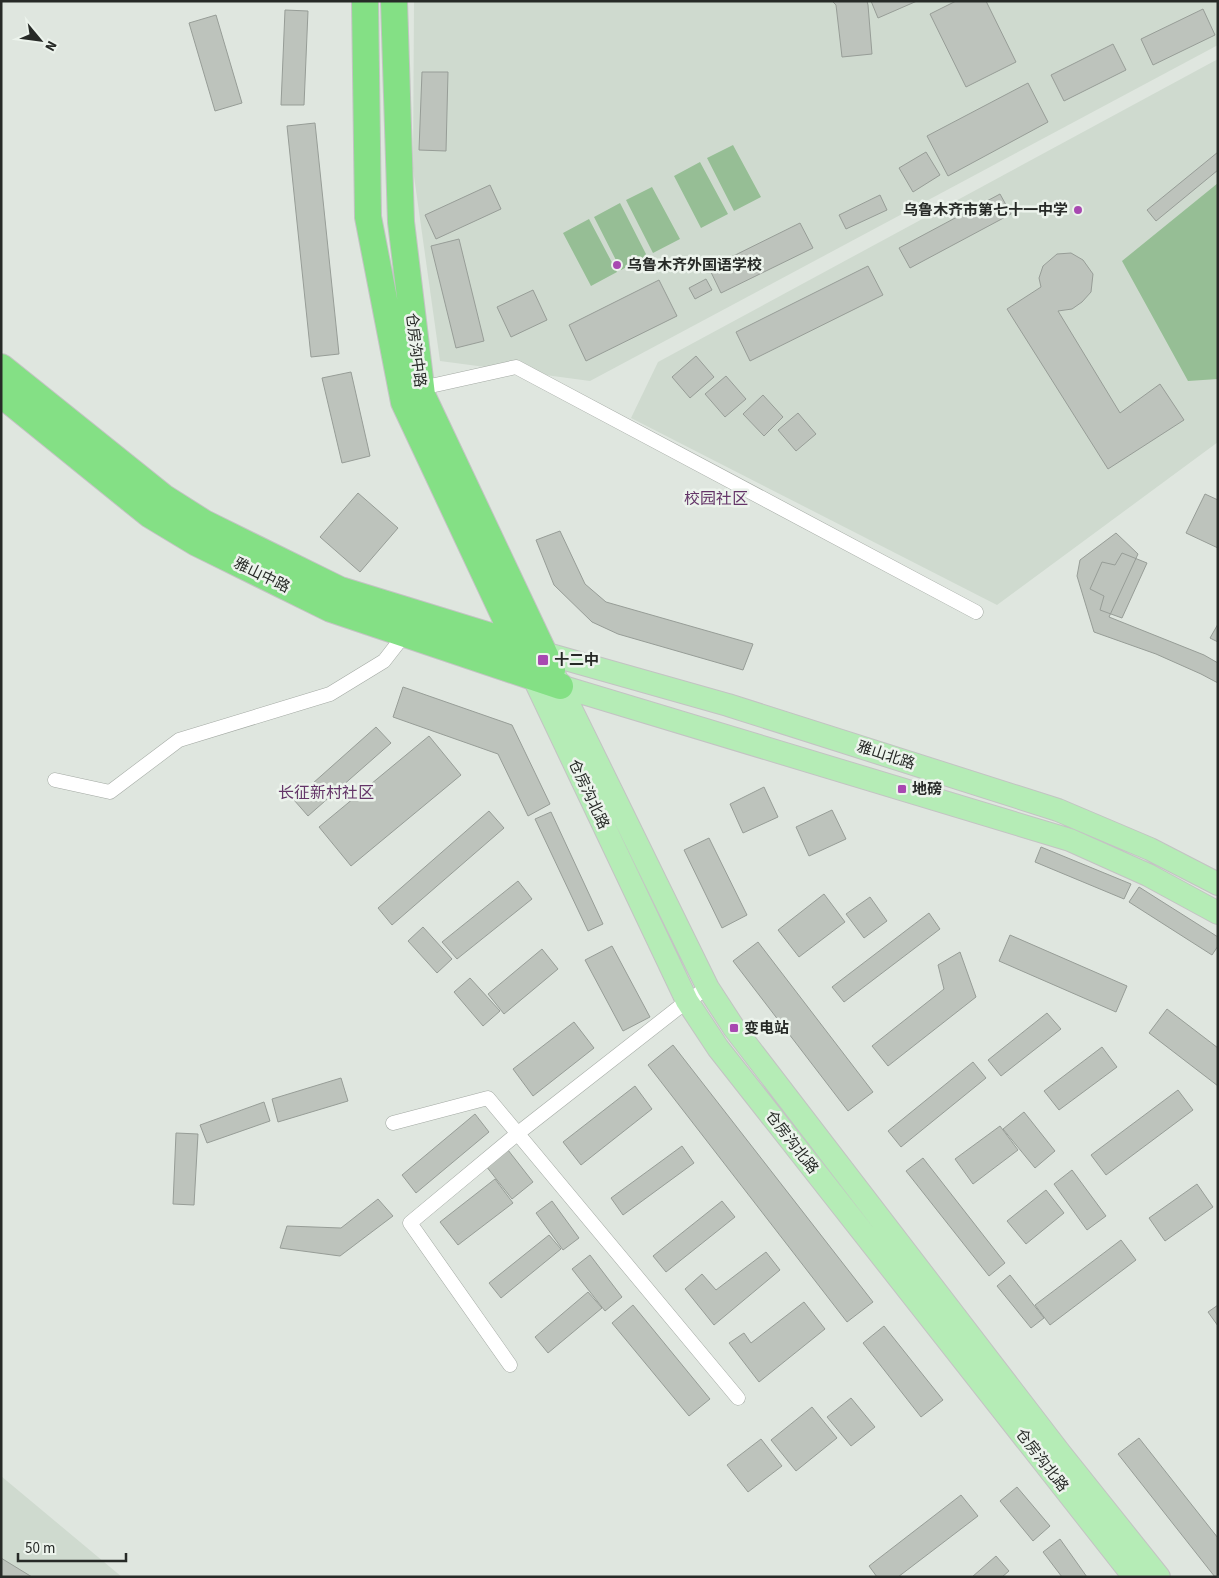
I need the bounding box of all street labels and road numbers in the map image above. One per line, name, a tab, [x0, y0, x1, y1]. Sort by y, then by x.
street label: 仓房沟中路	[401, 312, 430, 389]
street label: 雅山中路	[230, 553, 293, 598]
street label: 雅山北路	[854, 736, 918, 775]
street label: 仓房沟北路	[563, 756, 614, 833]
street label: 仓房沟北路	[760, 1106, 823, 1178]
street label: 仓房沟北路	[1010, 1424, 1073, 1496]

